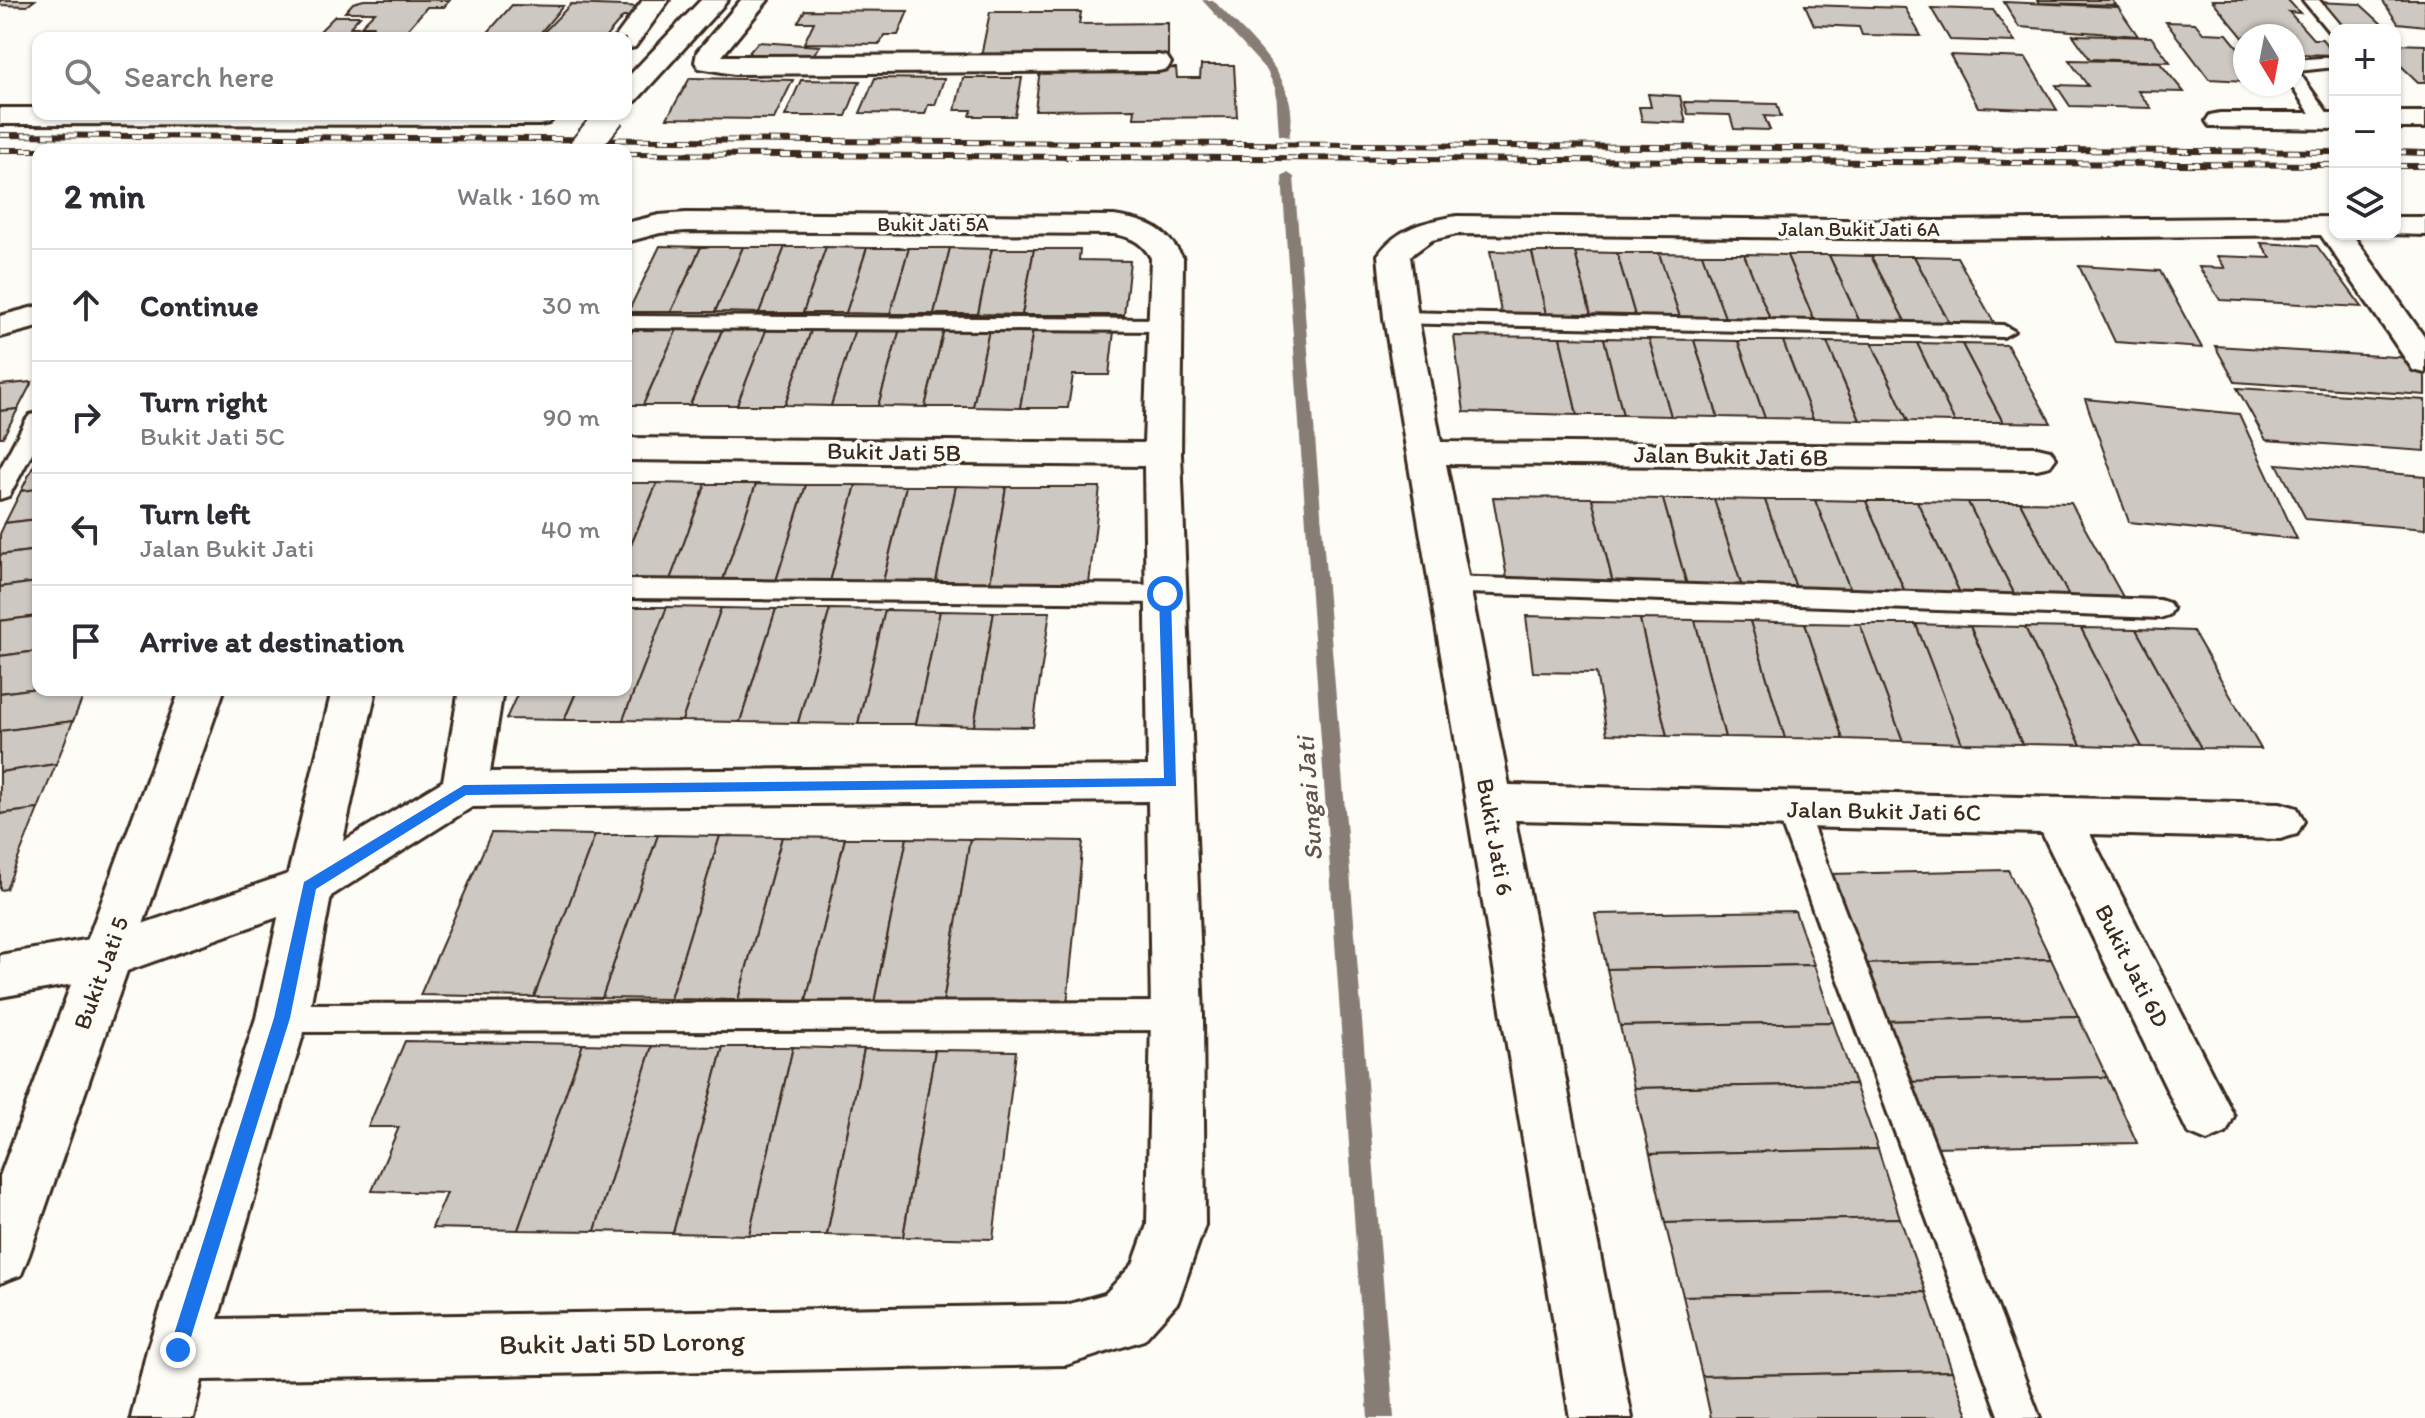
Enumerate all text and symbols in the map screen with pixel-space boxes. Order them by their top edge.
north arrow [2233,24,2305,96]
map controls [2329,24,2401,240]
button: + [2329,24,2401,96]
search box [32,32,632,120]
icon: search [60,54,104,98]
text: Search here [124,58,274,95]
button: − [2329,96,2401,168]
button: layers [2329,168,2401,240]
text: 2 min [64,176,145,217]
text: Walk · 160 m [457,180,600,212]
street label: Bukit Jati 5A [877,212,989,236]
street label: Jalan Bukit Jati 6A [1778,217,1940,241]
icon: ahead [64,283,108,327]
text: Continue [140,287,259,324]
text: 30 m [542,289,600,321]
text: Turn right [140,383,268,420]
icon: right [64,395,108,439]
text: 90 m [543,401,600,433]
text: Bukit Jati 5C [140,420,285,452]
street label: Bukit Jati 5B [827,436,961,467]
street label: Jalan Bukit Jati 6B [1634,439,1828,472]
text: Turn left [140,495,251,532]
icon: left [64,507,108,551]
text: 40 m [541,513,600,545]
text: Jalan Bukit Jati [140,532,314,564]
route start [1147,576,1183,612]
icon: arrive [64,619,108,663]
text: Arrive at destination [140,623,404,660]
water label: Sungai Jati [1289,734,1329,862]
street label: Bukit Jati 6 [1471,776,1520,898]
street label: Jalan Bukit Jati 6C [1787,794,1981,827]
street label: Bukit Jati 6D [2089,899,2176,1032]
street label: Bukit Jati 5 [67,912,134,1033]
street label: Bukit Jati 5D Lorong [499,1323,746,1361]
route end [160,1332,196,1368]

